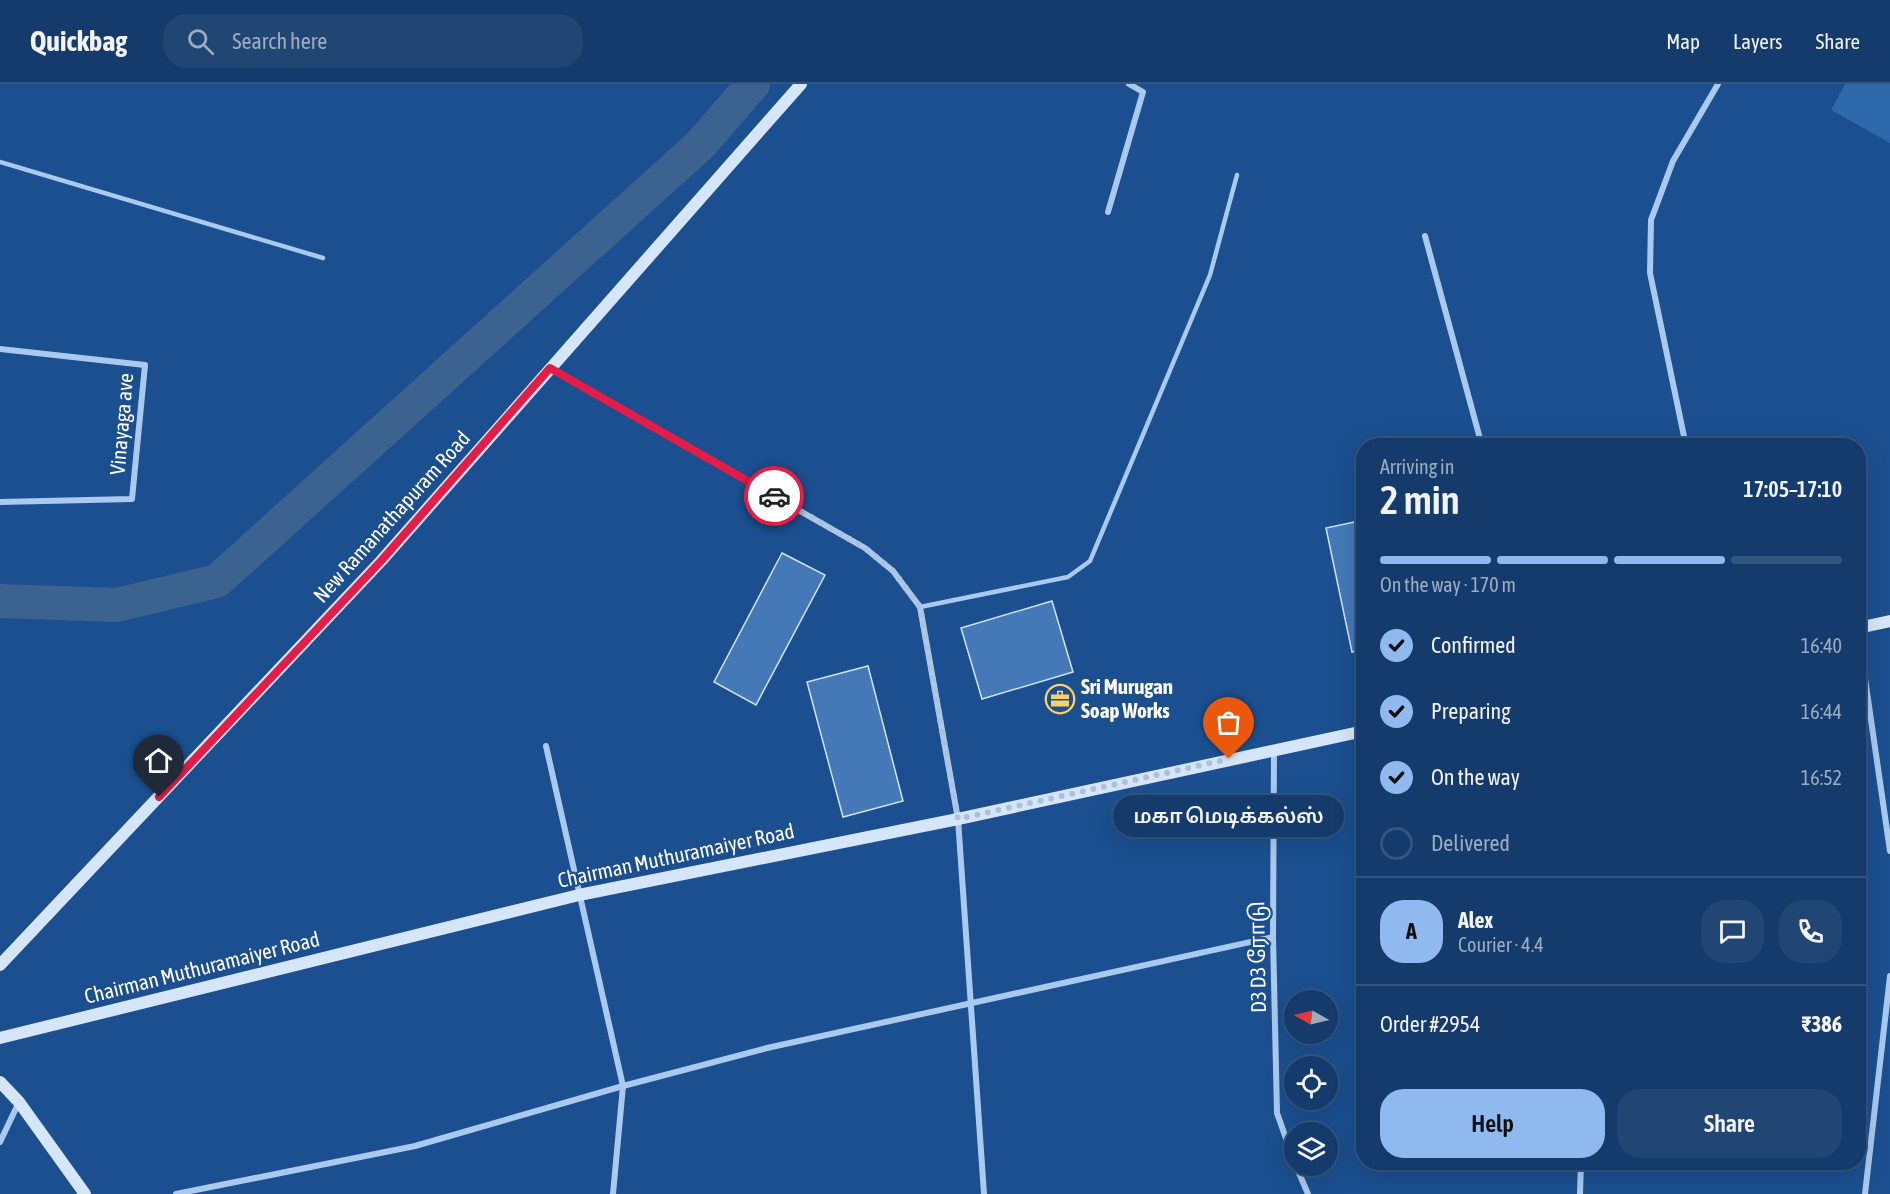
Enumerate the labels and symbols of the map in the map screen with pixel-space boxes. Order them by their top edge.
street label: Vinayaga ave [105,372,137,476]
street label: New Ramanathapuram Road [308,426,474,607]
courier [744,466,804,526]
place label: Sri Murugan Soap Works [1081,674,1173,722]
office icon: Sri Murugan Soap Works [1044,683,1076,715]
pin [1203,697,1254,759]
pin [133,735,184,797]
callout: மகா மெடிக்கல்ஸ் [1114,795,1344,837]
street label: Chairman Muthuramaiyer Road [555,818,796,892]
street label: D3 D3 ரோடு [1244,901,1272,1013]
street label: Chairman Muthuramaiyer Road [82,926,322,1008]
north arrow [1284,990,1338,1044]

